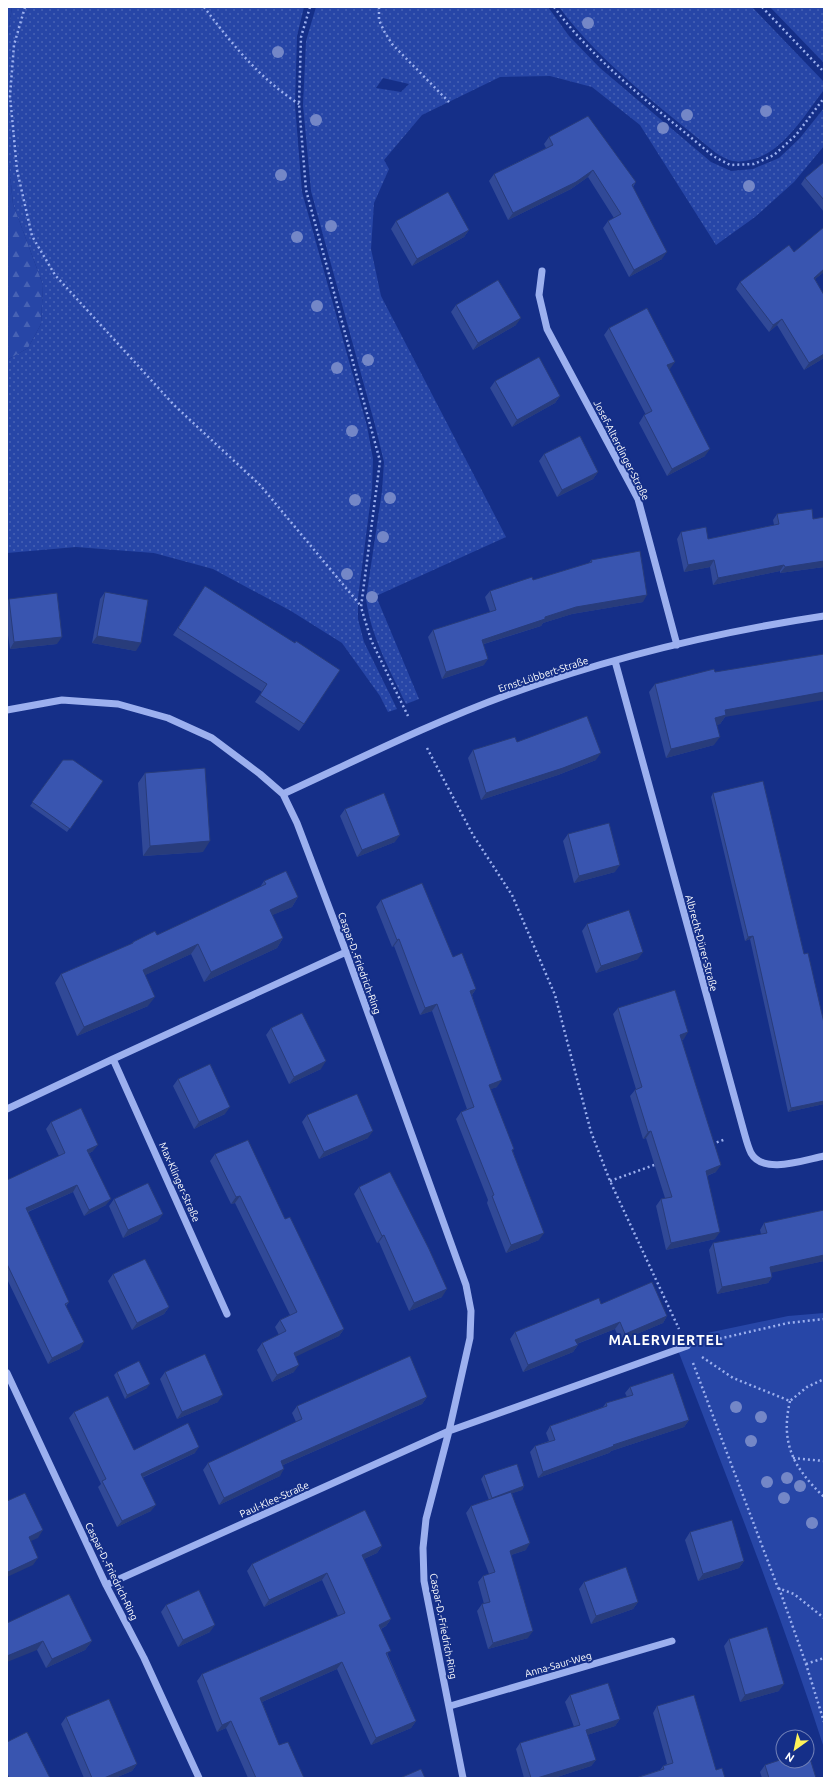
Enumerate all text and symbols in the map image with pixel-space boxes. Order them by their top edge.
street label: Josef-Alterdinger-Straße [591,398,652,502]
street label: Ernst-Lübbert-Straße [497,655,590,694]
street label: Albrecht-Dürer-Straße [683,894,720,993]
street label: Caspar-D.-Friedrich-Ring [336,911,383,1016]
street label: Max-Klinger-Straße [157,1141,202,1224]
district label: MALERVIERTEL [608,1332,724,1348]
street label: Paul-Klee-Straße [238,1479,310,1520]
street label: Caspar-D.-Friedrich-Ring [83,1520,140,1622]
street label: Caspar-D.-Friedrich-Ring [428,1572,459,1680]
street label: Anna-Saur-Weg [523,1650,593,1679]
north arrow [775,1729,815,1769]
text: N [783,1750,796,1765]

